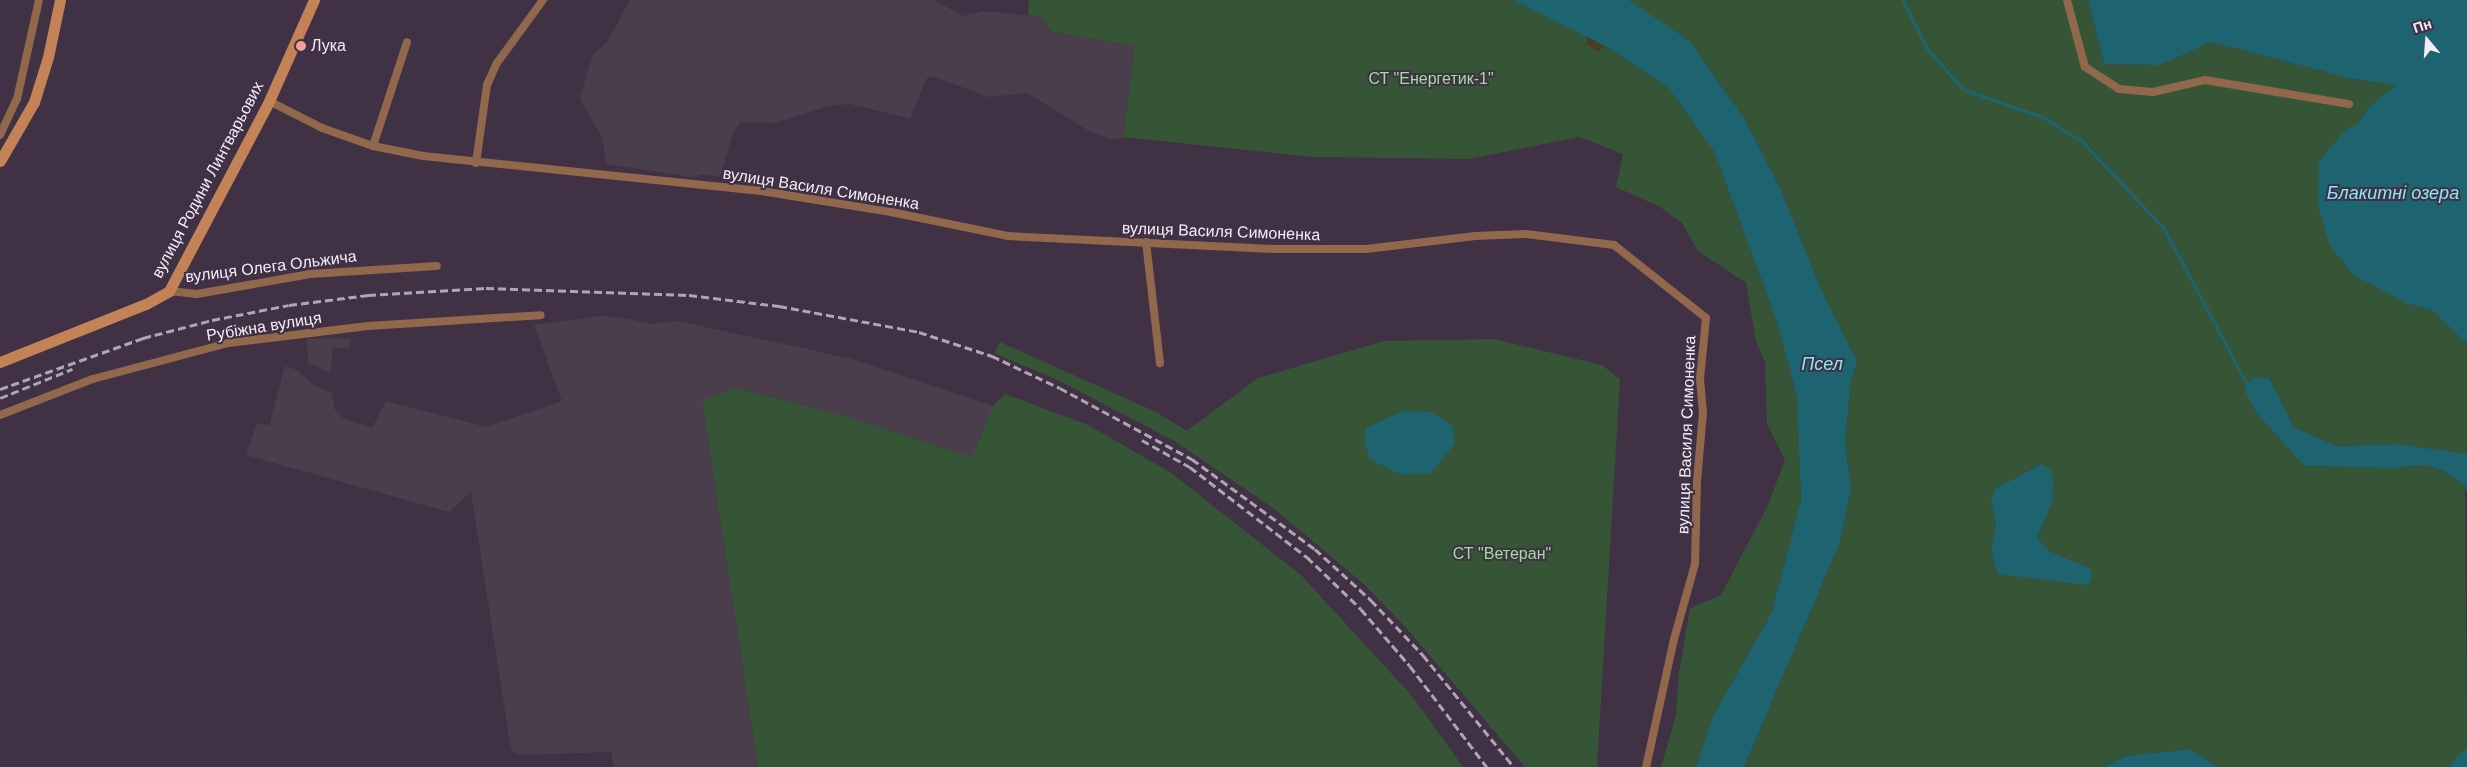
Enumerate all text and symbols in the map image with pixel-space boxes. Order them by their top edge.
north arrow [2402,15,2452,65]
text: Пн [2411,15,2434,36]
place label: Лука [311,36,346,56]
marker: Лука [295,40,307,52]
park label: СТ "Енергетик-1" [1368,69,1494,89]
street label: вулиця Родини Линтварьових [148,78,268,282]
street label: вулиця Василя Симоненка [721,164,921,214]
water label: Блакитні озера [2327,182,2459,204]
street label: вулиця Василя Симоненка [1121,219,1321,245]
street label: вулиця Олега Ольжича [184,247,358,287]
street label: Рубіжна вулиця [205,308,323,346]
street label: вулиця Василя Симоненка [1674,335,1700,535]
water label: Псел [1801,353,1843,375]
park label: СТ "Ветеран" [1453,544,1551,564]

